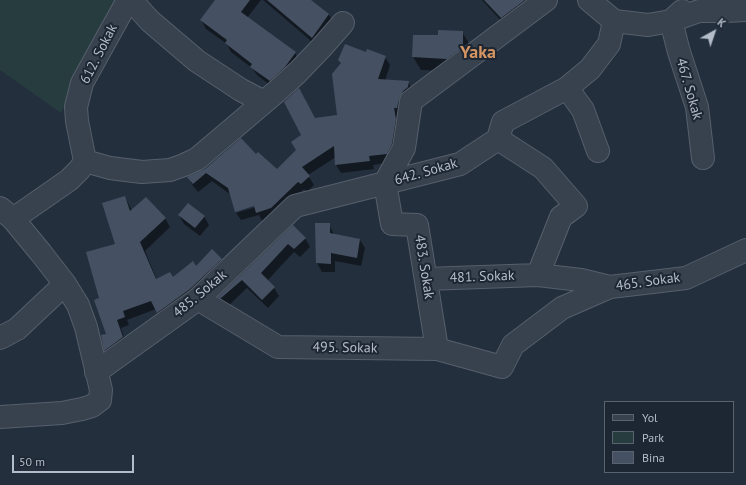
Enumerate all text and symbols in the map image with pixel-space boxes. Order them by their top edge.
north arrow [694,12,734,52]
text: K [715,15,729,30]
street label: 612. Sokak [77,21,121,87]
district label: Yaka [460,42,496,64]
street label: 467. Sokak [672,56,706,122]
street label: 642. Sokak [392,155,460,189]
street label: 483. Sokak [411,234,437,300]
street label: 485. Sokak [170,267,230,321]
street label: 481. Sokak [449,267,515,287]
street label: 465. Sokak [615,269,681,295]
street label: 495. Sokak [312,339,378,357]
legend [604,401,734,473]
text: Yol [642,410,658,425]
text: Park [642,430,664,445]
scale bar [14,447,136,473]
text: Bina [642,450,665,465]
text: 50 m [19,454,45,469]

